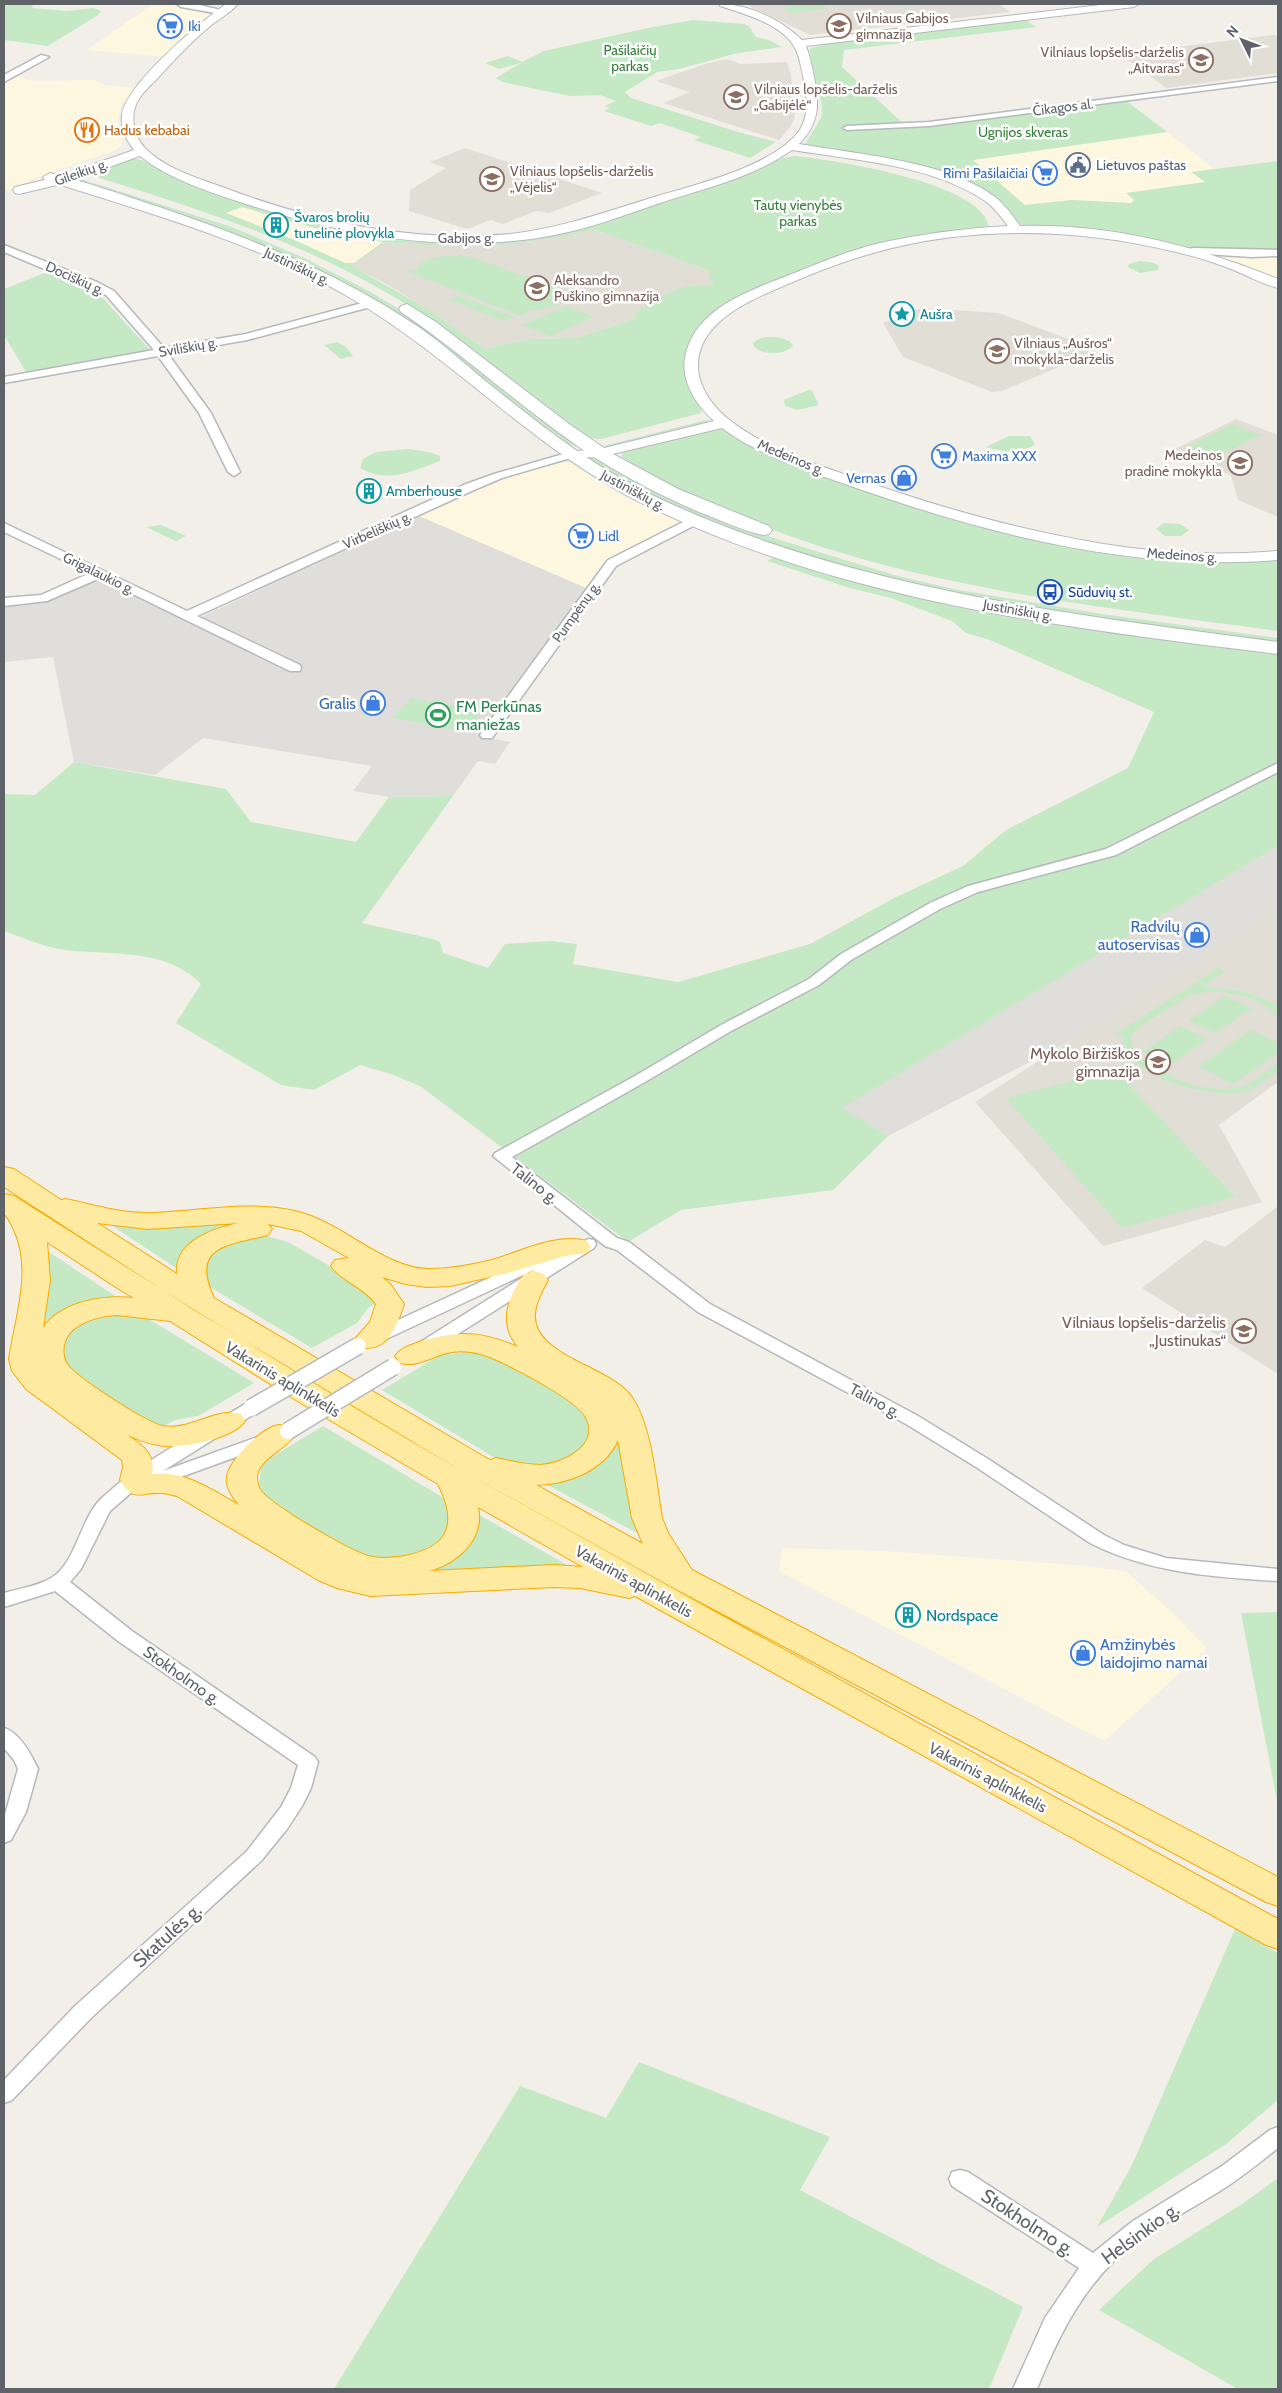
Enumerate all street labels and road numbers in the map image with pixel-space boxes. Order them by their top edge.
street label: Čikagos al. [1032,94,1094,120]
street label: Gileikių g. [52,154,110,190]
street label: Gabijos g. [438,229,494,247]
street label: Justiniškių g. [260,243,333,289]
street label: Dociškių g. [43,257,107,299]
street label: Sviliškių g. [157,333,219,361]
street label: Medeinos g. [755,435,827,479]
street label: Justiniškių g. [597,465,668,515]
street label: Virbeliškių g. [340,507,414,553]
street label: Medeinos g. [1146,544,1218,566]
street label: Grigalaukio g. [60,548,138,598]
street label: Pumpėnų g. [548,578,604,646]
street label: Justiniškių g. [981,595,1054,625]
street label: Talino g. [507,1159,562,1208]
street label: Vakarinis aplinkkelis [222,1337,344,1422]
street label: Talino g. [846,1379,904,1422]
street label: Vakarinis aplinkkelis [572,1541,696,1622]
street label: Stokholmo g. [140,1642,224,1709]
street label: Vakarinis aplinkkelis [925,1738,1050,1817]
street label: Skatulės g. [128,1899,206,1972]
street label: Stokholmo g. [977,2184,1078,2261]
street label: Helsinkio g. [1097,2197,1184,2269]

